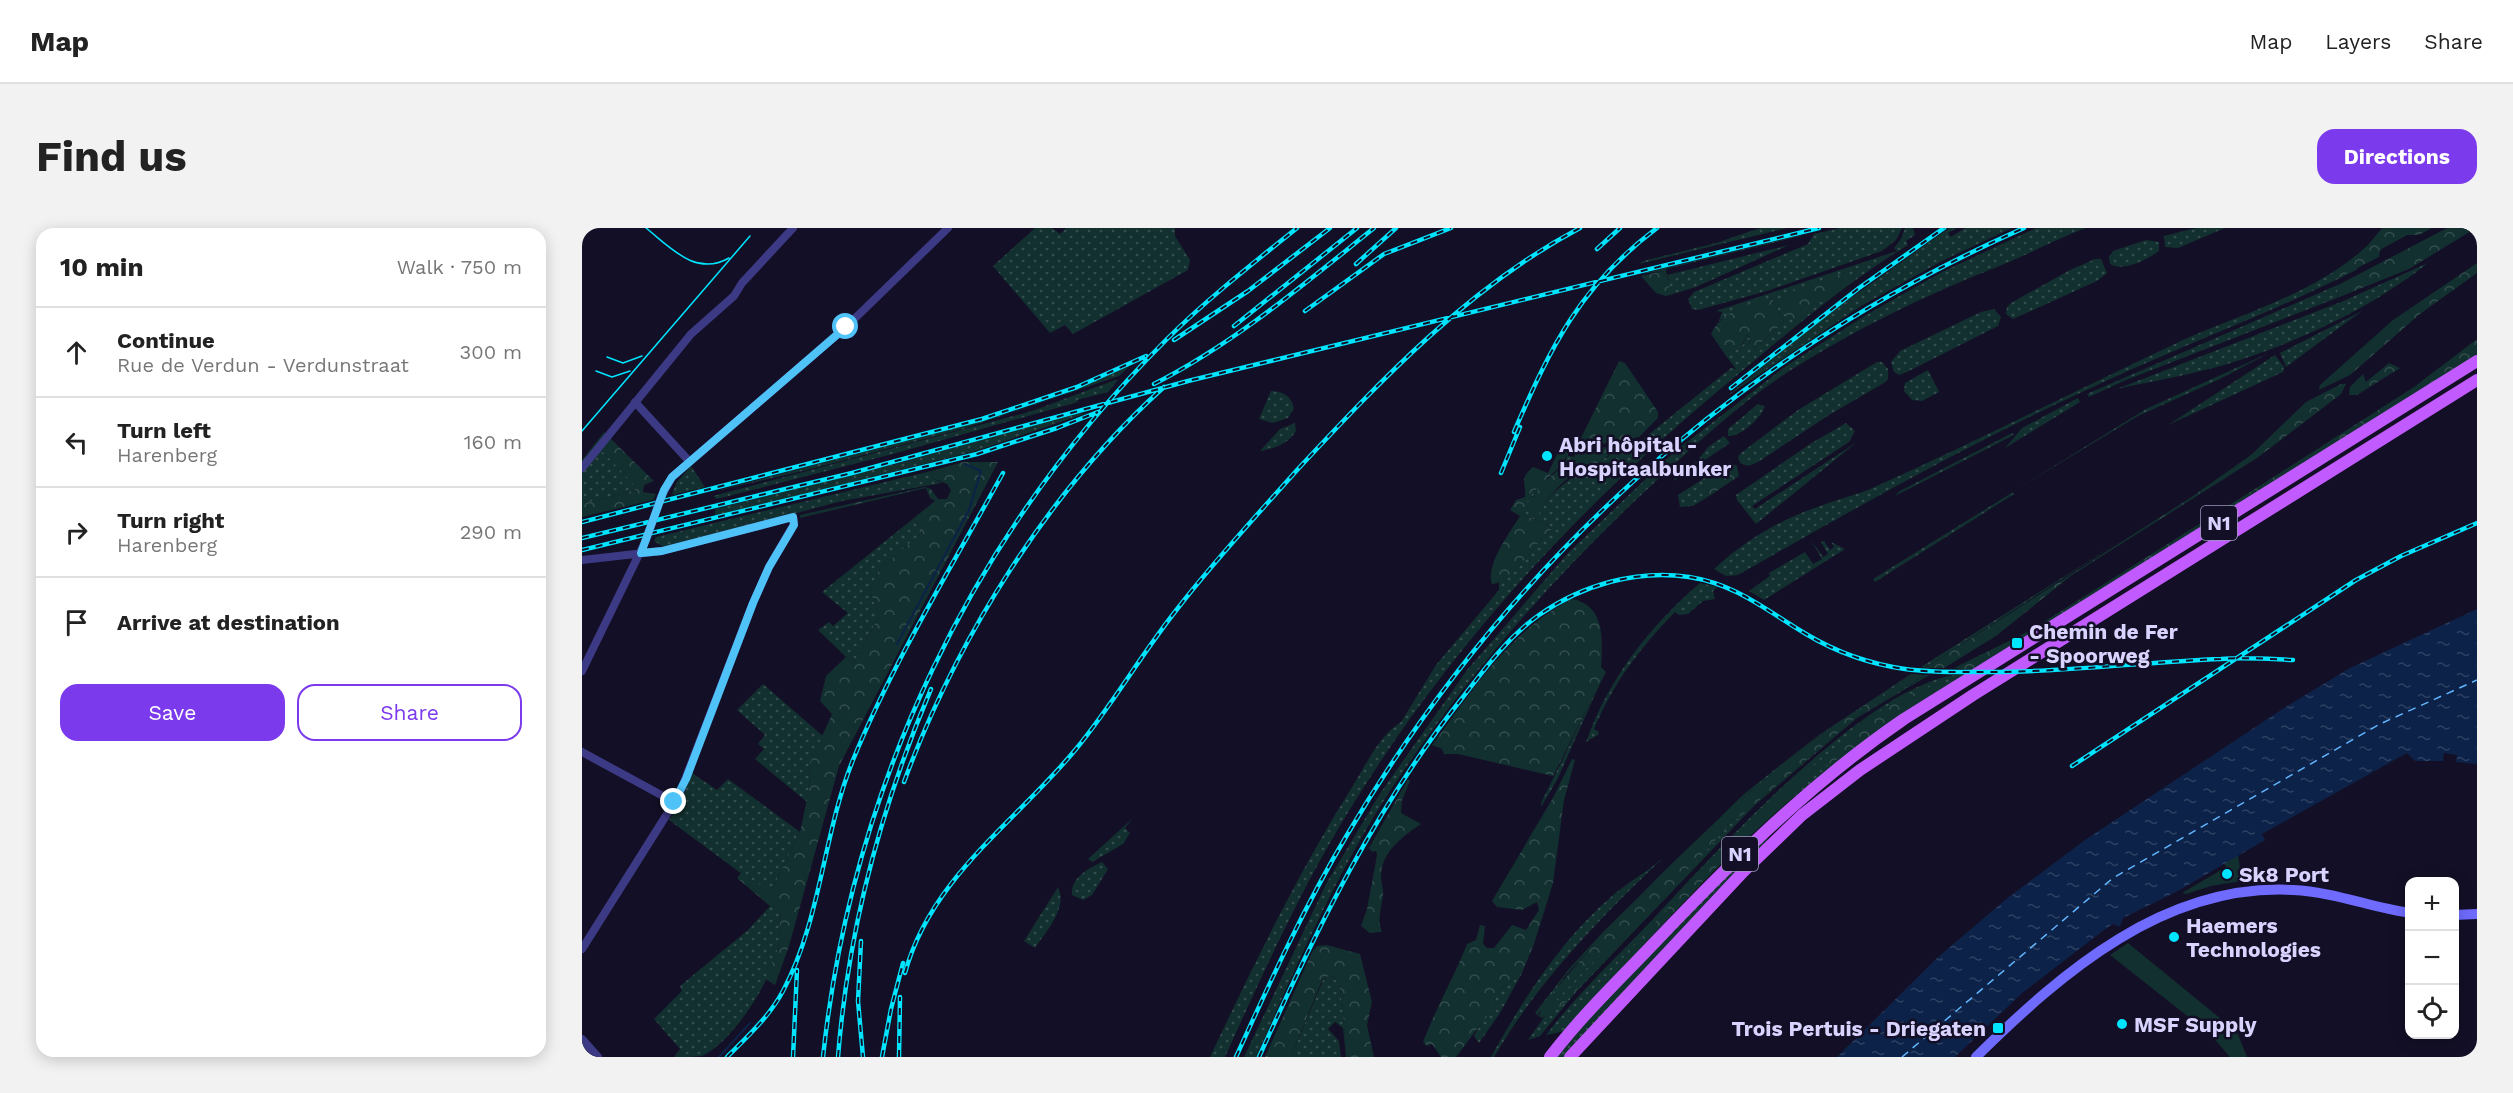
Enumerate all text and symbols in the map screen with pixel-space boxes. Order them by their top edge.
text: Map [30,25,89,58]
text: Map [2249,29,2292,54]
text: Layers [2325,29,2391,54]
text: Share [2424,29,2483,54]
button: Directions [2317,129,2477,184]
text: Find us [36,132,187,181]
text: 10 min [60,252,144,282]
text: Walk · 750 m [397,255,522,279]
route start [832,313,858,339]
text: Continue [117,328,215,353]
icon: ahead [60,336,93,369]
text: 300 m [460,340,522,364]
text: Rue de Verdun - Verdunstraat [117,353,409,377]
text: Turn left [117,418,211,443]
icon: left [60,426,93,459]
text: 160 m [464,430,522,454]
place label: Abri hôpital - Hospitaalbunker [1559,432,1731,481]
text: Harenberg [117,443,217,467]
marker: Abri hôpital - Hospitaalbunker [1540,449,1554,463]
road number: N1 [2201,506,2237,540]
text: Turn right [117,508,224,533]
icon: right [60,516,93,549]
text: 290 m [460,520,522,544]
text: Harenberg [117,533,217,557]
icon: arrive [60,606,93,639]
text: Arrive at destination [117,610,340,635]
place label: Chemin de Fer - Spoorweg [2029,619,2178,668]
marker: Chemin de Fer - Spoorweg [2010,636,2024,650]
button: Save [60,684,285,741]
button: Share [297,684,522,741]
route end [660,788,686,814]
road number: N1 [1722,837,1758,871]
place label: Sk8 Port [2239,862,2329,887]
marker: Sk8 Port [2220,867,2234,881]
map controls [2405,877,2459,1039]
button: + [2405,877,2459,931]
place label: Haemers Technologies [2186,913,2321,962]
marker: Haemers Technologies [2167,930,2181,944]
button: − [2405,931,2459,985]
button: locate [2405,985,2459,1039]
place label: MSF Supply [2134,1012,2257,1037]
place label: Trois Pertuis - Driegaten [1731,1016,1986,1041]
marker: MSF Supply [2115,1017,2129,1031]
marker: Trois Pertuis - Driegaten [1991,1021,2005,1035]

